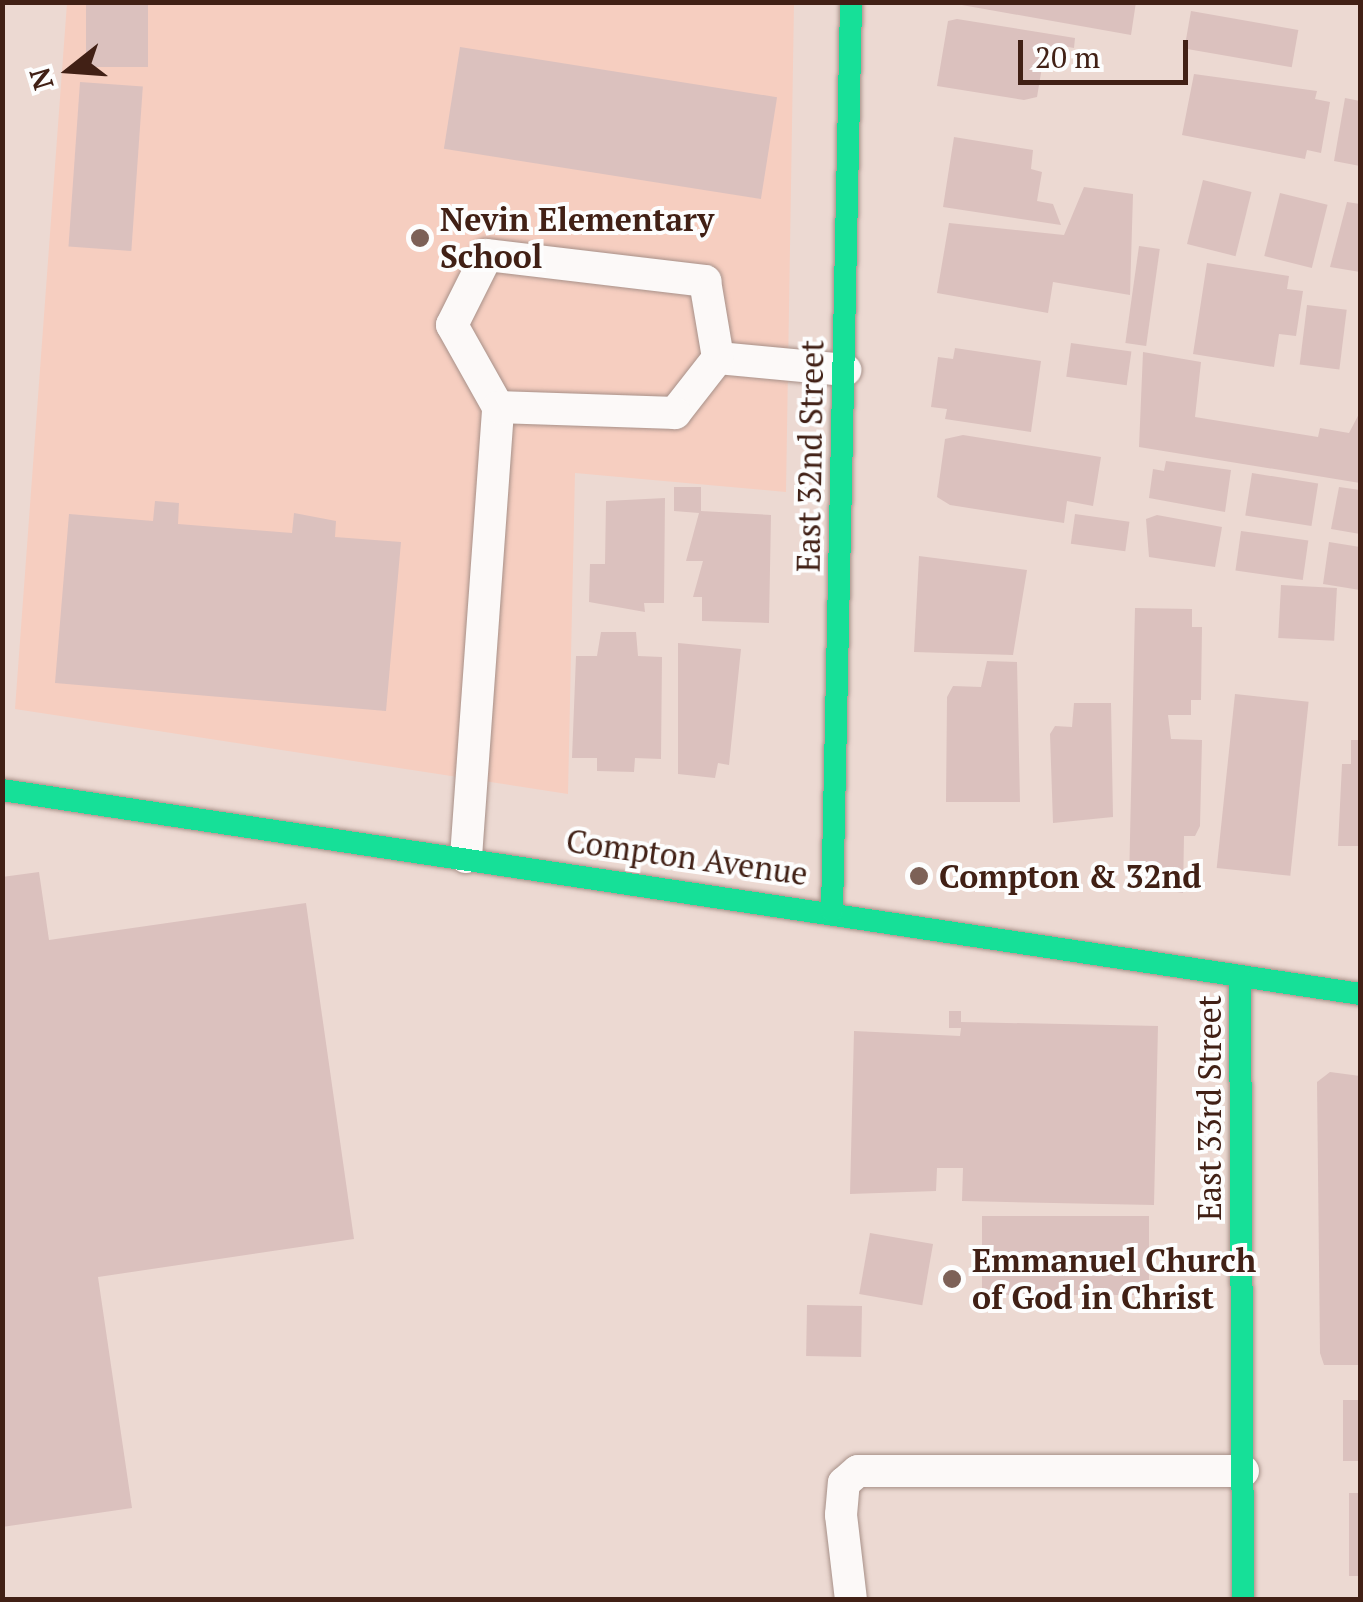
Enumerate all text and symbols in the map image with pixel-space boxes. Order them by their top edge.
north arrow [20,20,120,120]
scale bar [1023,20,1193,82]
text: 20 m [1035,37,1100,77]
text: N [20,63,62,94]
place label: Nevin Elementary School [440,201,714,276]
marker: Nevin Elementary School [409,227,431,249]
street label: East 32nd Street [789,340,831,572]
street label: Compton Avenue [563,821,811,893]
place label: Compton & 32nd [939,857,1201,895]
marker: Compton & 32nd [908,865,930,887]
street label: East 33rd Street [1190,995,1228,1221]
place label: Emmanuel Church of God in Christ [972,1242,1256,1317]
marker: Emmanuel Church of God in Christ [941,1268,963,1290]

